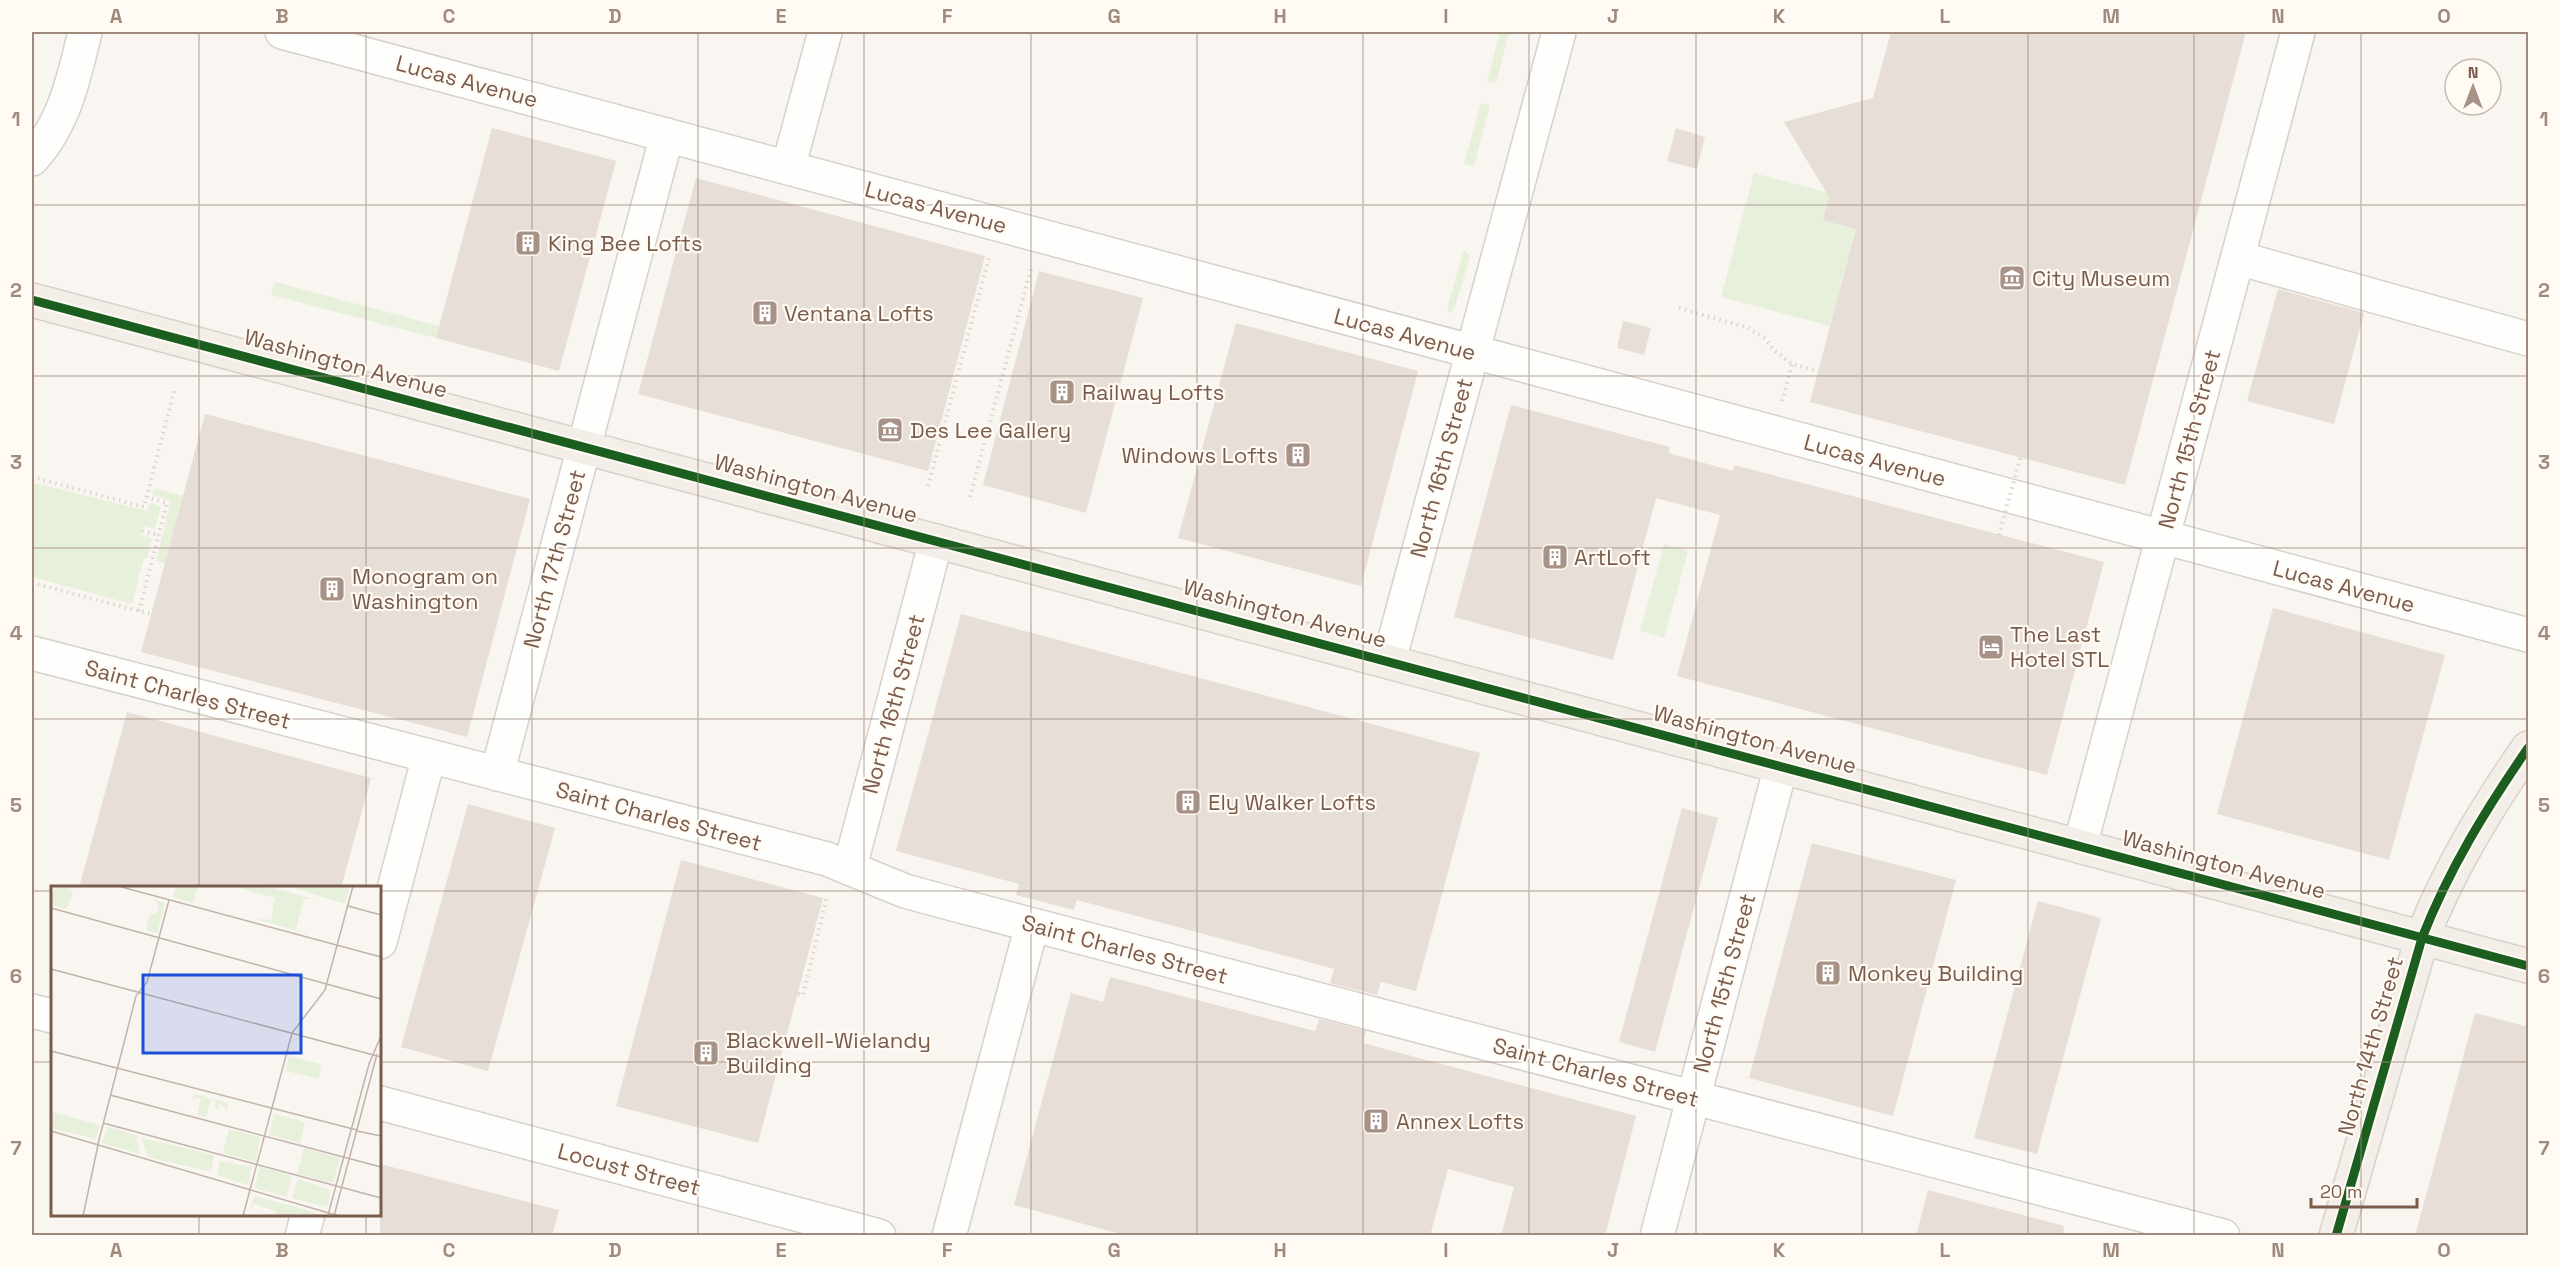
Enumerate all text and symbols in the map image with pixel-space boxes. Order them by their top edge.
text: A [110,3,123,29]
text: B [275,3,289,29]
text: C [443,3,456,29]
text: D [608,3,622,29]
text: E [775,3,787,29]
text: F [942,3,953,29]
text: G [1107,3,1121,29]
text: H [1273,3,1287,29]
text: I [1443,3,1449,29]
text: J [1607,3,1619,29]
text: K [1773,3,1786,29]
text: L [1940,3,1951,29]
text: M [2102,3,2120,29]
text: N [2271,3,2285,29]
text: O [2437,3,2451,29]
street label: Lucas Avenue [393,49,541,113]
north arrow [2443,57,2503,117]
text: N [2468,62,2478,83]
text: 1 [11,106,21,132]
text: 1 [2539,106,2549,132]
street label: Lucas Avenue [862,175,1010,239]
building icon: King Bee Lofts [513,228,543,258]
place label: King Bee Lofts [548,229,702,257]
museum icon: City Museum [1997,263,2027,293]
place label: City Museum [2032,264,2170,292]
text: 2 [10,277,22,303]
text: 2 [2538,277,2550,303]
building icon: Ventana Lofts [750,298,780,328]
place label: Ventana Lofts [784,299,934,327]
street label: Lucas Avenue [1331,302,1479,366]
street label: Washington Avenue [241,322,451,404]
street label: North 15th Street [2152,346,2226,532]
street label: North 16th Street [1404,375,1478,561]
building icon: Railway Lofts [1047,377,1077,407]
place label: Railway Lofts [1082,378,1224,406]
museum icon: Des Lee Gallery [875,415,905,445]
place label: Des Lee Gallery [910,416,1071,444]
street label: Lucas Avenue [1801,428,1949,492]
building icon: Windows Lofts [1283,440,1313,470]
place label: Windows Lofts [1121,441,1278,469]
street label: Washington Avenue [711,447,921,529]
text: 3 [10,449,22,475]
text: 3 [2538,449,2550,475]
street label: North 17th Street [517,467,591,651]
building icon: ArtLoft [1540,542,1570,572]
place label: ArtLoft [1574,543,1651,571]
street label: Lucas Avenue [2270,554,2418,618]
place label: Monogram on Washington [352,562,498,615]
street label: Washington Avenue [1180,572,1390,654]
building icon: Monogram on Washington [317,574,347,604]
street label: North 16th Street [856,611,930,797]
text: 4 [10,620,23,646]
place label: The Last Hotel STL [2010,620,2109,673]
text: 4 [2538,620,2551,646]
hotel icon: The Last Hotel STL [1976,632,2006,662]
street label: Saint Charles Street [82,653,294,735]
street label: Washington Avenue [1650,698,1860,780]
street label: Saint Charles Street [553,775,765,857]
building icon: Ely Walker Lofts [1173,787,1203,817]
place label: Ely Walker Lofts [1208,788,1376,816]
text: 5 [10,792,22,818]
text: 5 [2538,792,2550,818]
street label: Washington Avenue [2119,823,2329,905]
inset map [51,886,381,1216]
street label: North 15th Street [1687,890,1761,1076]
street label: Saint Charles Street [1019,908,1231,990]
street label: North 14th Street [2331,953,2409,1139]
building icon: Monkey Building [1813,958,1843,988]
place label: Monkey Building [1848,959,2023,987]
text: 6 [10,963,22,989]
text: 6 [2538,963,2550,989]
place label: Blackwell-Wielandy Building [726,1026,931,1079]
street label: Saint Charles Street [1490,1031,1702,1113]
building icon: Blackwell-Wielandy Building [691,1038,721,1068]
building icon: Annex Lofts [1361,1106,1391,1136]
place label: Annex Lofts [1396,1107,1524,1135]
text: 7 [10,1135,22,1161]
text: 7 [2538,1135,2550,1161]
street label: Locust Street [555,1137,703,1201]
scale bar [2311,1171,2418,1209]
text: 20 m [2320,1180,2363,1203]
text: A [110,1237,123,1263]
text: B [275,1237,289,1263]
text: C [443,1237,456,1263]
text: D [608,1237,622,1263]
text: E [775,1237,787,1263]
text: F [942,1237,953,1263]
text: G [1107,1237,1121,1263]
text: H [1273,1237,1287,1263]
text: I [1443,1237,1449,1263]
text: J [1607,1237,1619,1263]
text: K [1773,1237,1786,1263]
text: L [1940,1237,1951,1263]
text: M [2102,1237,2120,1263]
text: N [2271,1237,2285,1263]
text: O [2437,1237,2451,1263]

